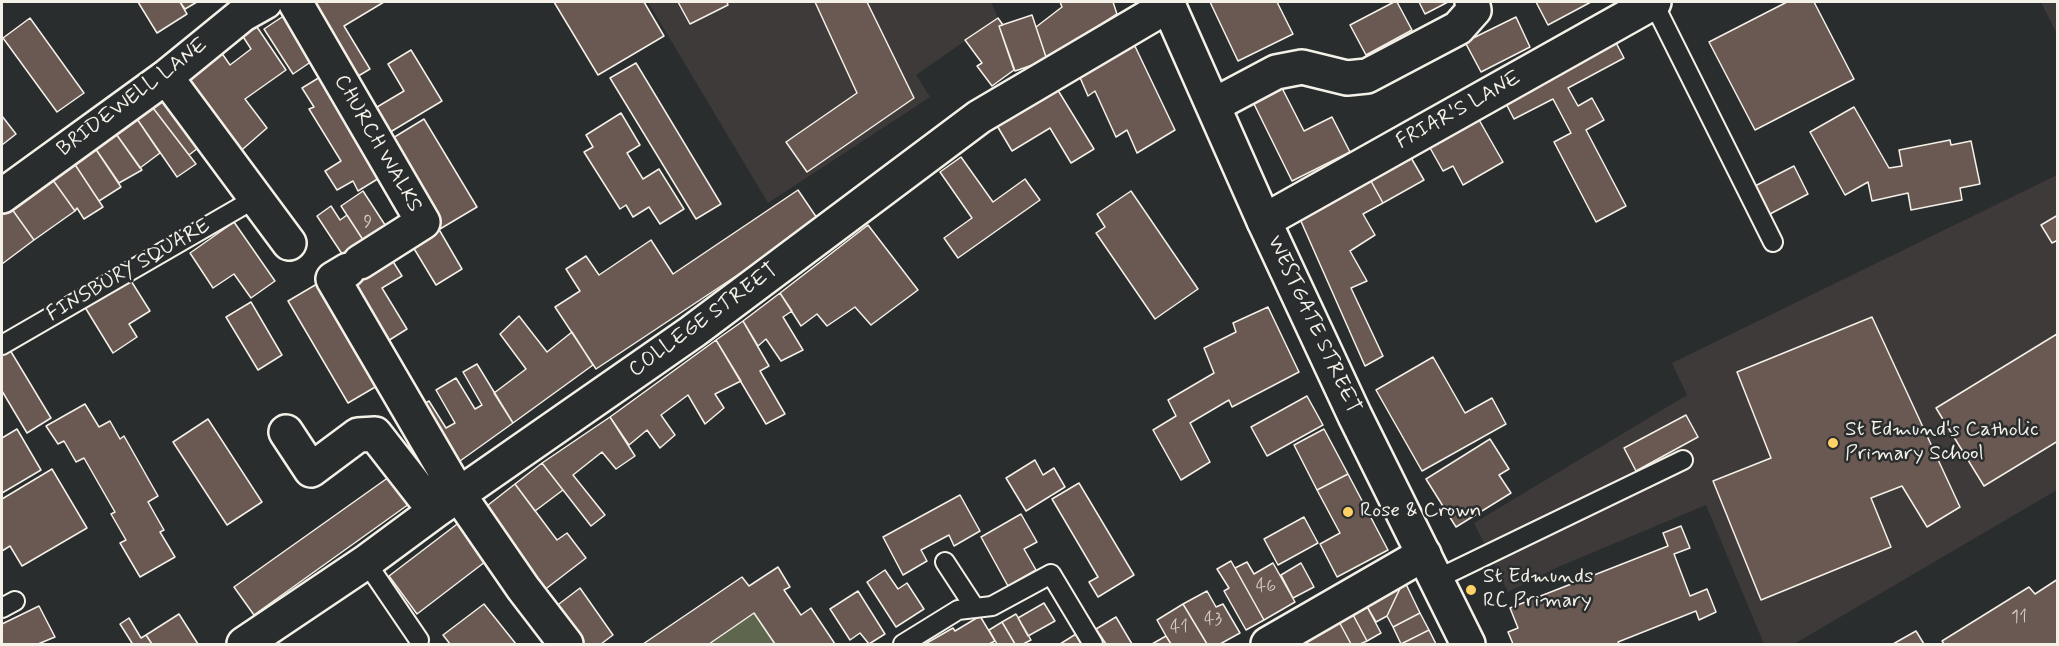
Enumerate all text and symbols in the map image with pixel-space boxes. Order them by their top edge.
street label: BRIDEWELL LANE [53,33,213,163]
street label: FRIAR'S LANE [1392,66,1526,156]
street label: CHURCH WALKS [327,71,427,217]
house number: 9 [364,212,372,234]
street label: FINSBURY SQUARE [43,214,215,328]
street label: WESTGATE STREET [1261,232,1365,418]
street label: COLLEGE STREET [624,258,784,384]
place label: St Edmund's Catholic Primary School [1845,418,2039,468]
marker: St Edmund's Catholic Primary School [1826,436,1840,450]
place label: Rose & Crown [1360,499,1481,525]
marker: Rose & Crown [1341,505,1355,519]
place label: St Edmunds RC Primary [1483,565,1593,615]
house number: 46 [1256,576,1276,598]
marker: St Edmunds RC Primary [1464,583,1478,597]
house number: 11 [2011,607,2027,629]
house number: 43 [1204,609,1222,631]
house number: 41 [1170,617,1188,639]

